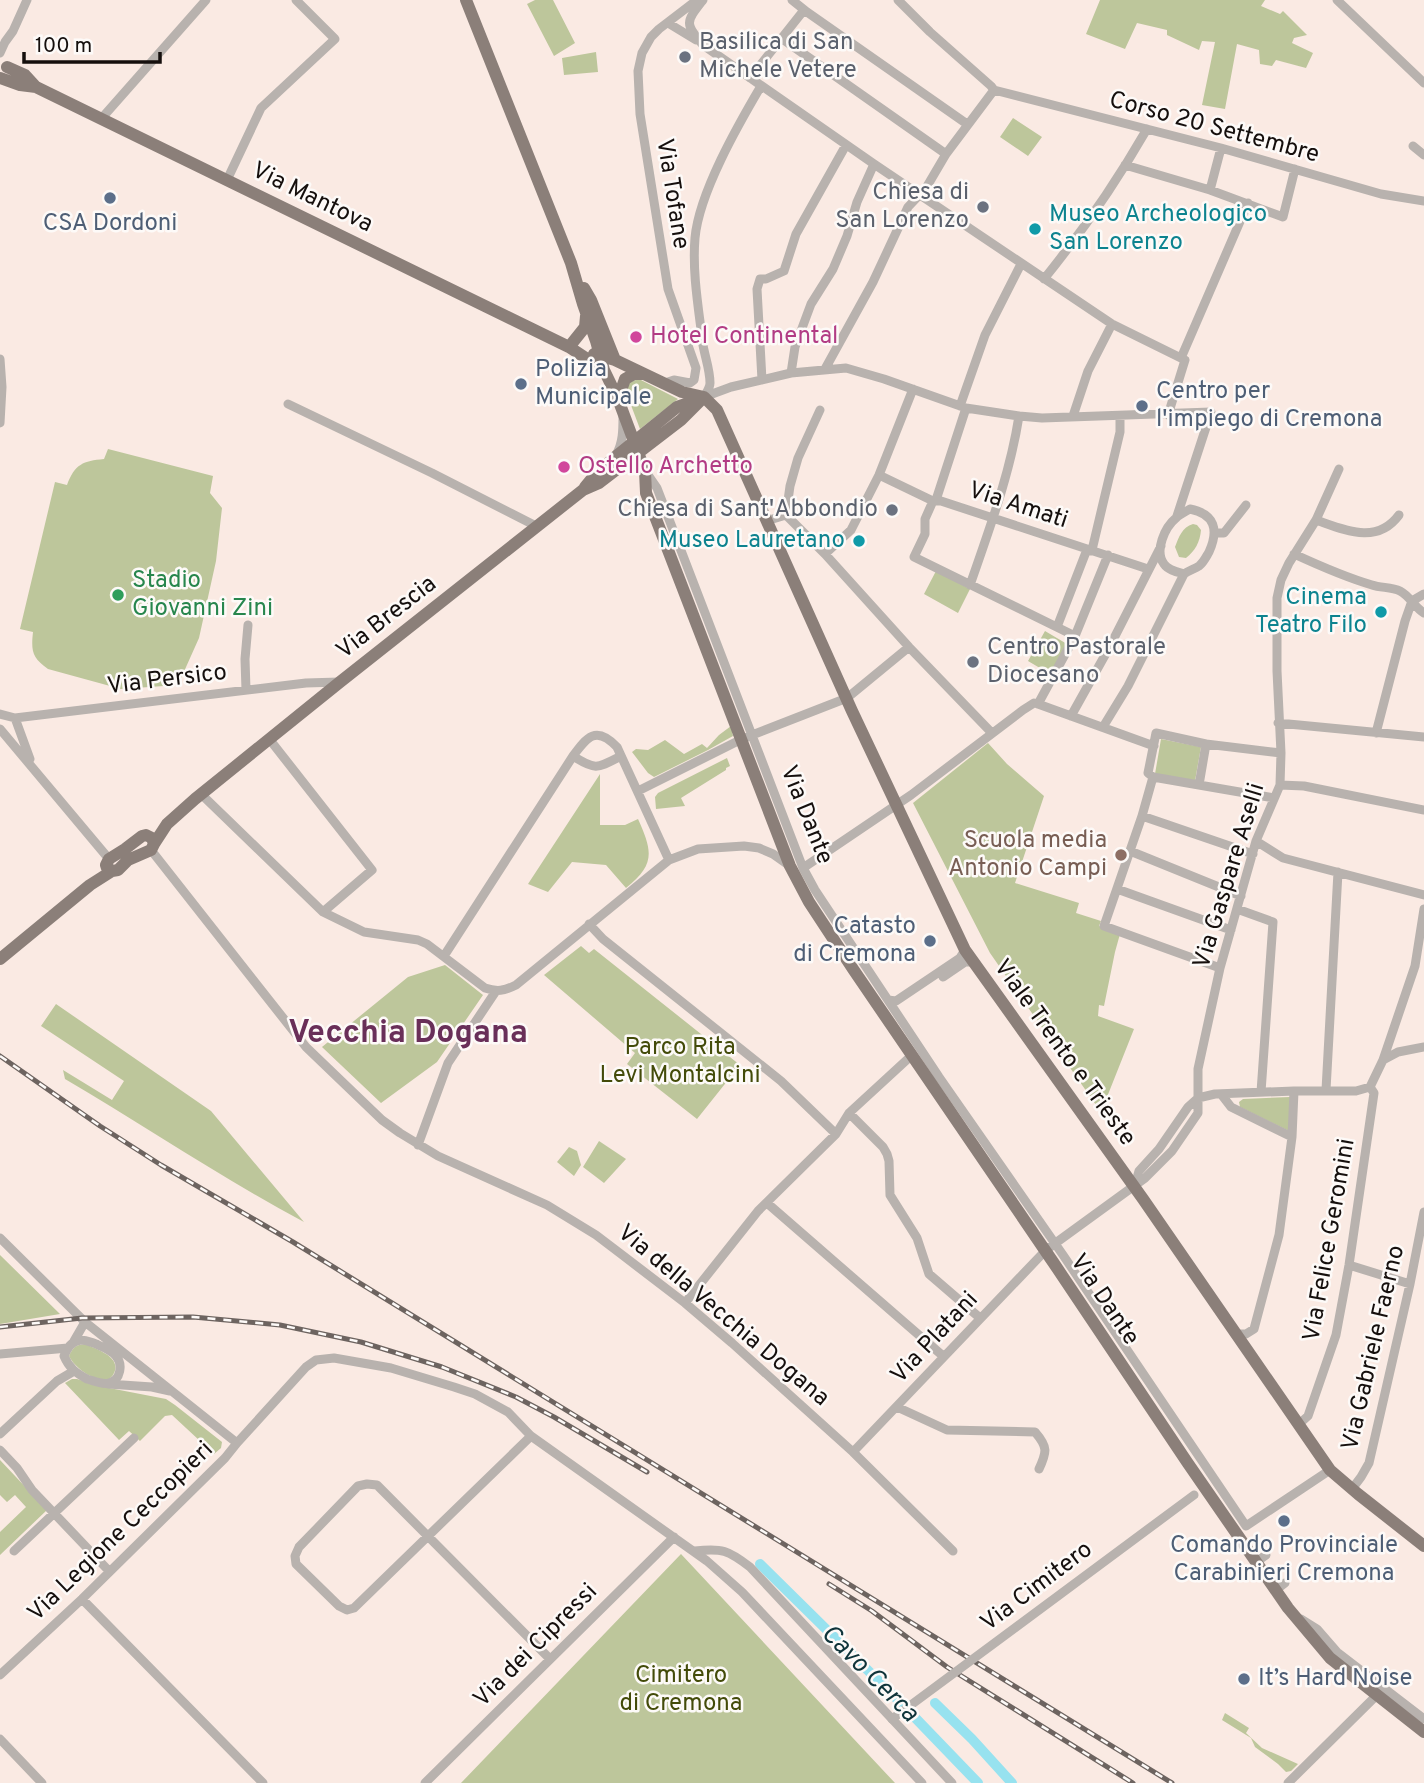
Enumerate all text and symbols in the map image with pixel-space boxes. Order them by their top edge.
scale bar [24,21,161,65]
place label: Basilica di San Michele Vetere [699,28,857,86]
text: 100 m [35,33,92,60]
marker: Basilica di San Michele Vetere [677,49,693,65]
street label: Corso 20 Settembre [1106,85,1322,171]
street label: Via Tofane [648,136,696,252]
street label: Via Mantova [246,156,378,240]
place label: Chiesa di San Lorenzo [835,178,969,236]
marker: CSA Dordoni [102,190,118,206]
marker: Chiesa di San Lorenzo [975,199,991,215]
place label: Museo Archeologico San Lorenzo [1049,200,1267,258]
place label: CSA Dordoni [43,209,177,239]
marker: Museo Archeologico San Lorenzo [1027,221,1043,237]
place label: Hotel Continental [650,322,838,352]
marker: Hotel Continental [628,329,644,345]
place label: Polizia Municipale [535,355,651,413]
marker: Polizia Municipale [513,376,529,392]
place label: Centro per l'impiego di Cremona [1156,377,1382,435]
marker: Centro per l'impiego di Cremona [1134,398,1150,414]
place label: Ostello Archetto [578,452,753,482]
marker: Ostello Archetto [556,459,572,475]
street label: Via Amati [965,476,1071,536]
place label: Chiesa di Sant'Abbondio [617,495,878,525]
marker: Chiesa di Sant'Abbondio [884,502,900,518]
place label: Museo Lauretano [659,526,845,556]
marker: Museo Lauretano [851,533,867,549]
place label: Stadio Giovanni Zini [132,566,273,624]
street label: Via Brescia [331,570,443,666]
place label: Cinema Teatro Filo [1255,583,1367,641]
marker: Stadio Giovanni Zini [110,587,126,603]
marker: Cinema Teatro Filo [1373,604,1389,620]
place label: Centro Pastorale Diocesano [987,633,1166,691]
marker: Centro Pastorale Diocesano [965,654,981,670]
street label: Via Persico [105,658,229,702]
street label: Via Dante [773,761,839,869]
street label: Via Gaspare Aselli [1188,780,1272,972]
place label: Scuola media Antonio Campi [948,826,1107,884]
marker: Scuola media Antonio Campi [1113,847,1129,863]
place label: Catasto di Cremona [793,912,916,970]
marker: Catasto di Cremona [922,933,938,949]
street label: Viale Trento e Trieste [986,954,1142,1152]
district label: Vecchia Dogana [288,1014,528,1054]
park label: Parco Rita Levi Montalcini [599,1033,761,1091]
street label: Via Felice Geromini [1297,1136,1363,1344]
street label: Via della Vecchia Dogana [611,1218,835,1414]
street label: Via Gabriele Faerno [1336,1242,1412,1454]
street label: Via Dante [1063,1249,1145,1351]
street label: Via Platani [885,1286,985,1390]
street label: Via Legione Ceccopieri [22,1435,220,1629]
marker: Comando Provinciale Carabinieri Cremona [1276,1513,1292,1529]
place label: Comando Provinciale Carabinieri Cremona [1170,1531,1398,1589]
street label: Via Cimitero [975,1535,1099,1639]
street label: Via dei Cipressi [468,1578,604,1714]
water label: Cavo Cerca [813,1618,925,1730]
park label: Cimitero di Cremona [620,1661,742,1719]
place label: It’s Hard Noise [1258,1664,1412,1694]
marker: It’s Hard Noise [1236,1671,1252,1687]

